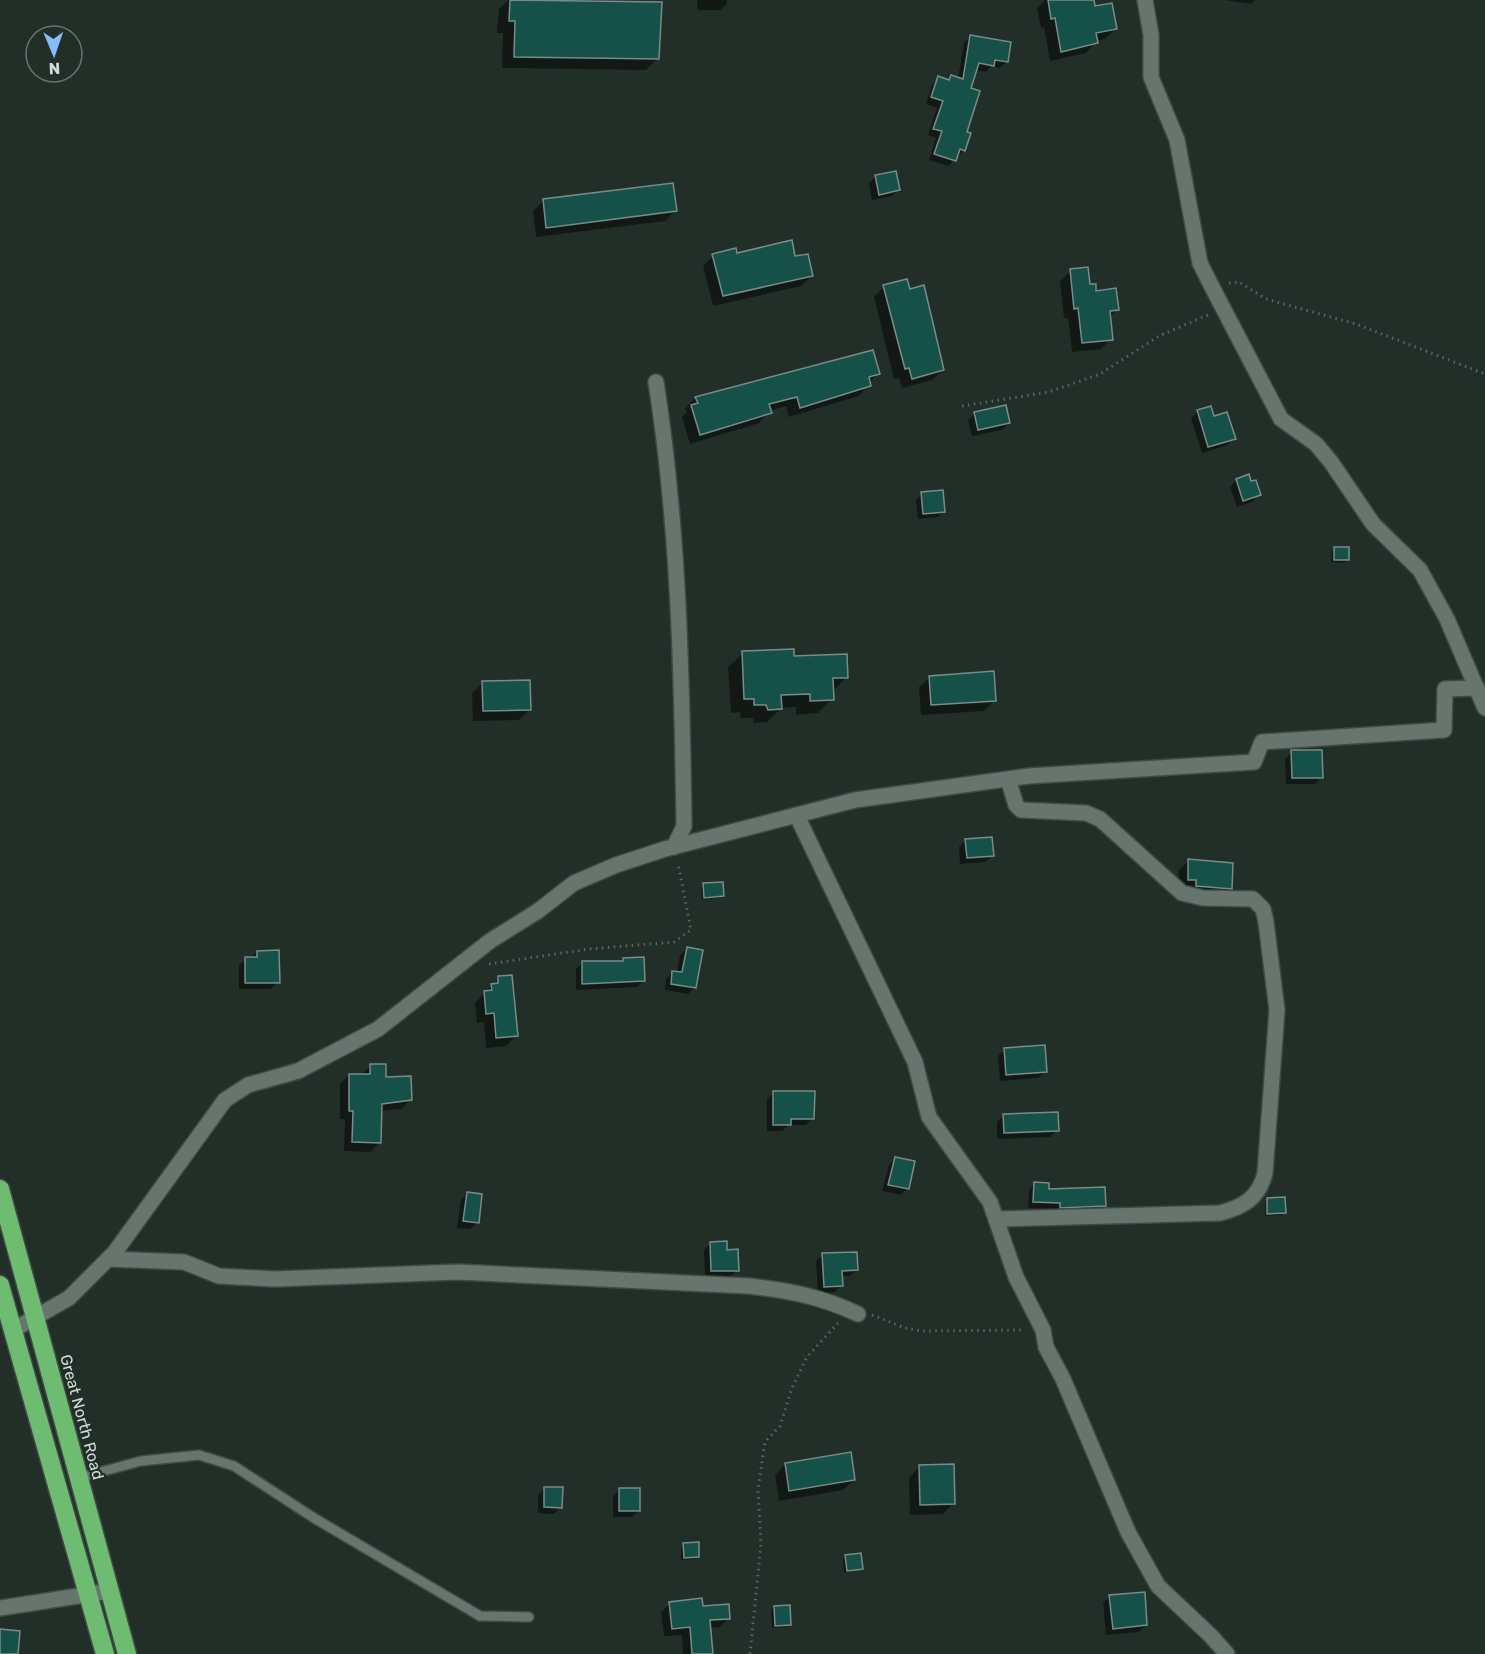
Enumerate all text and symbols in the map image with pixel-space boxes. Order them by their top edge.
north arrow [24,24,84,84]
text: N [48,59,61,78]
street label: Great North Road [56,1352,108,1482]

